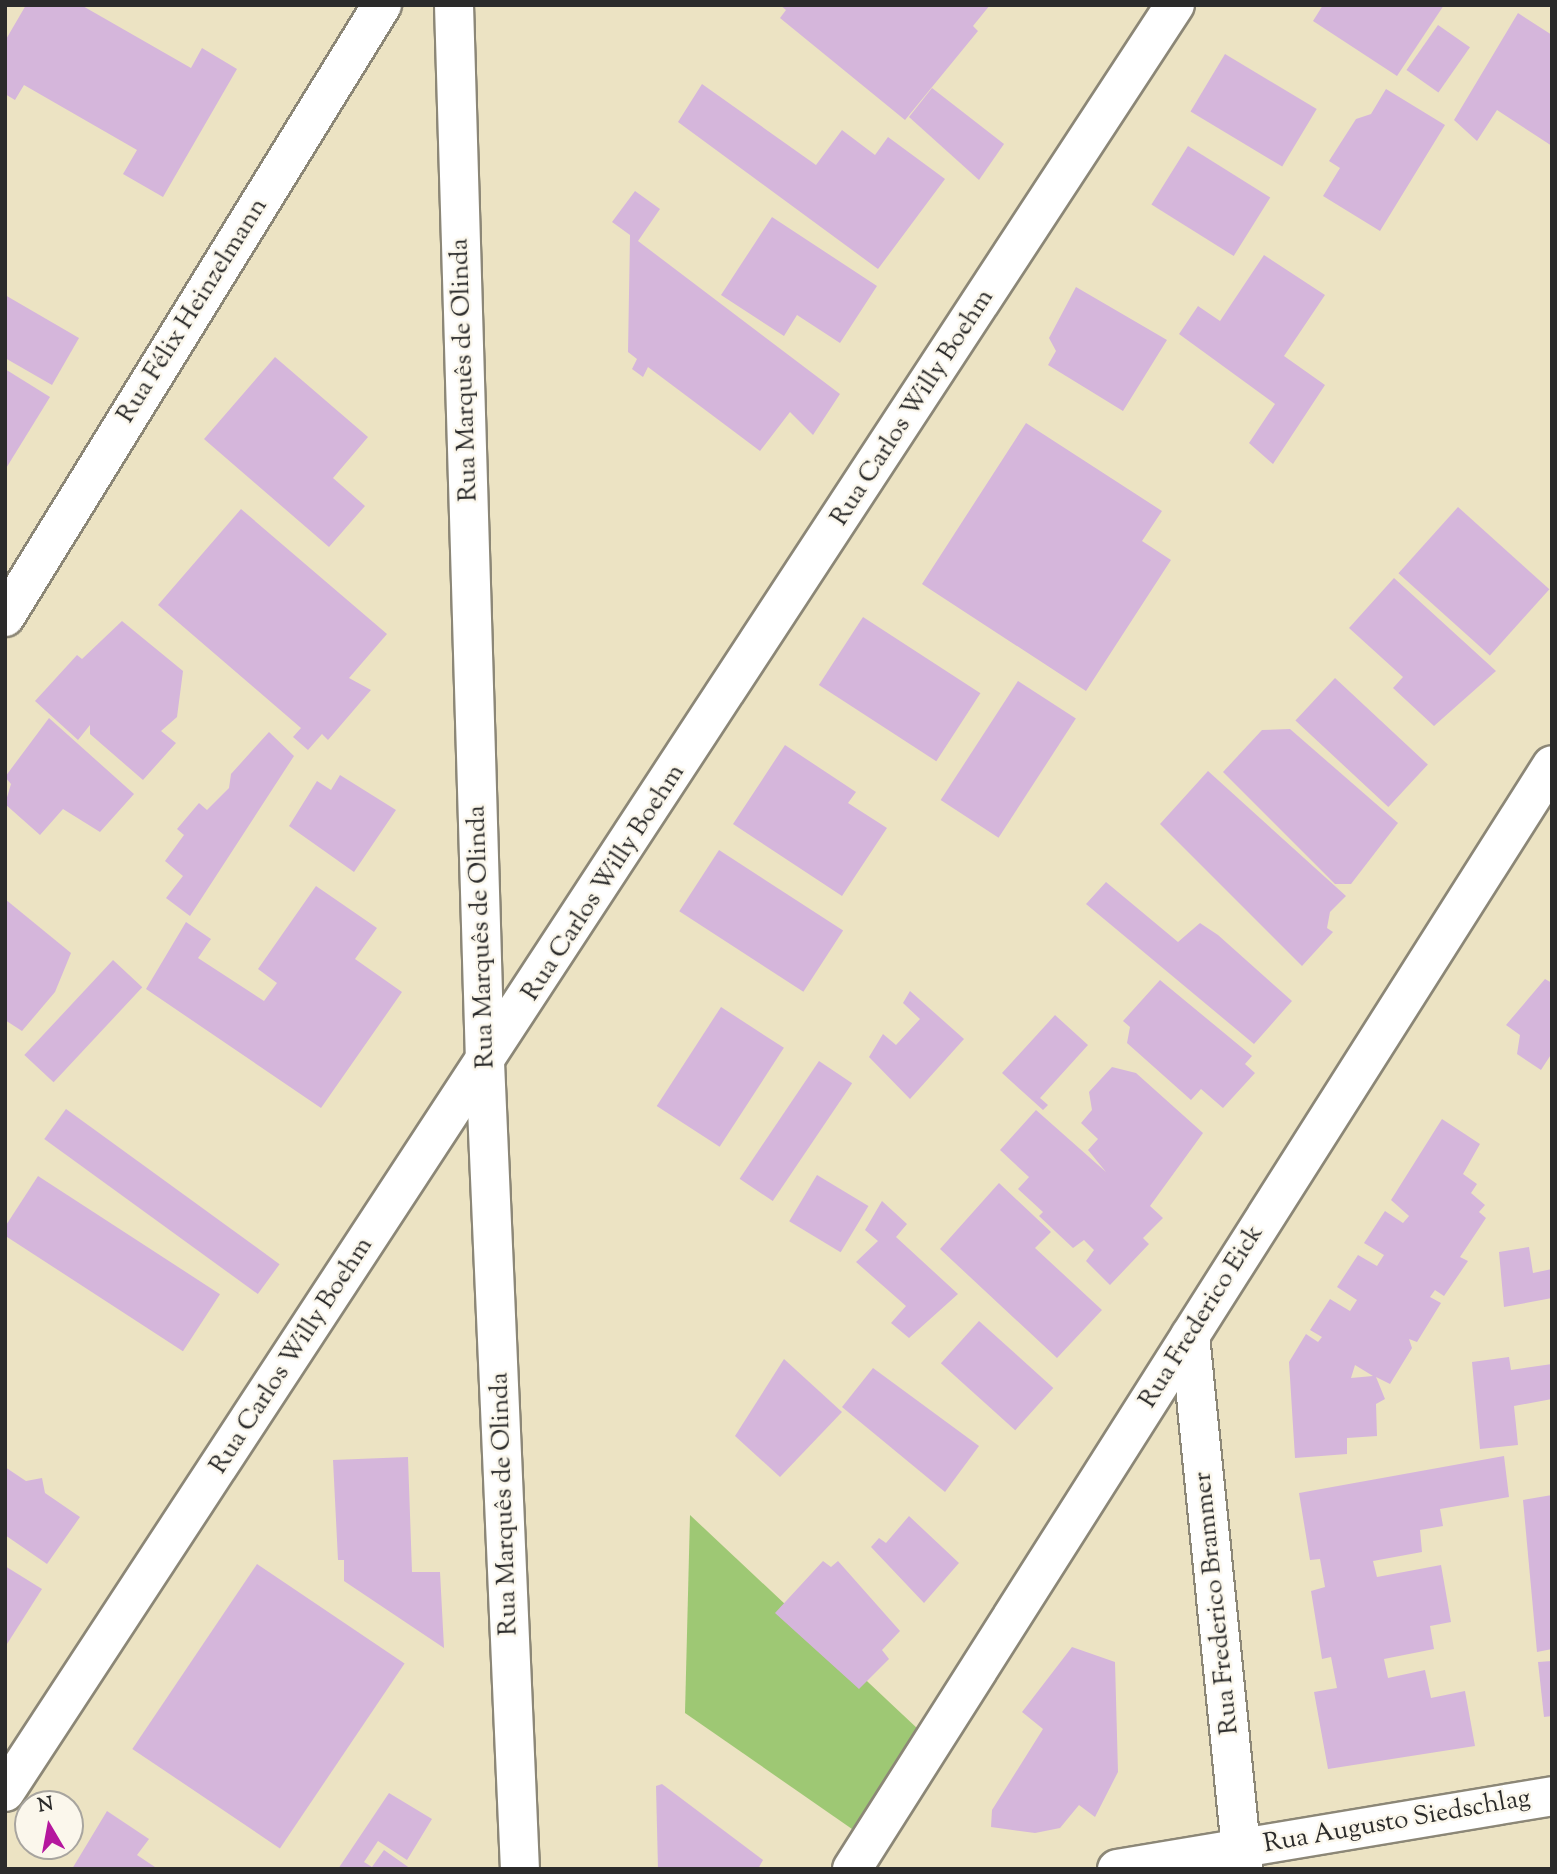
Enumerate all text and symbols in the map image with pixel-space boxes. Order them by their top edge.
street label: Rua Félix Heinzelmann [111,193,275,429]
street label: Rua Marquês de Olinda [445,238,485,502]
street label: Rua Carlos Willy Boehm [825,284,1001,532]
street label: Rua Carlos Willy Boehm [516,759,692,1007]
street label: Rua Marquês de Olinda [462,805,502,1069]
street label: Rua Frederico Eick [1133,1220,1271,1414]
street label: Rua Carlos Willy Boehm [204,1232,380,1480]
street label: Rua Marquês de Olinda [485,1372,525,1636]
street label: Rua Frederico Brammer [1188,1470,1246,1736]
street label: Rua Augusto Siedschlag [1261,1783,1533,1861]
north arrow [14,1790,84,1860]
text: N [36,1791,55,1820]

